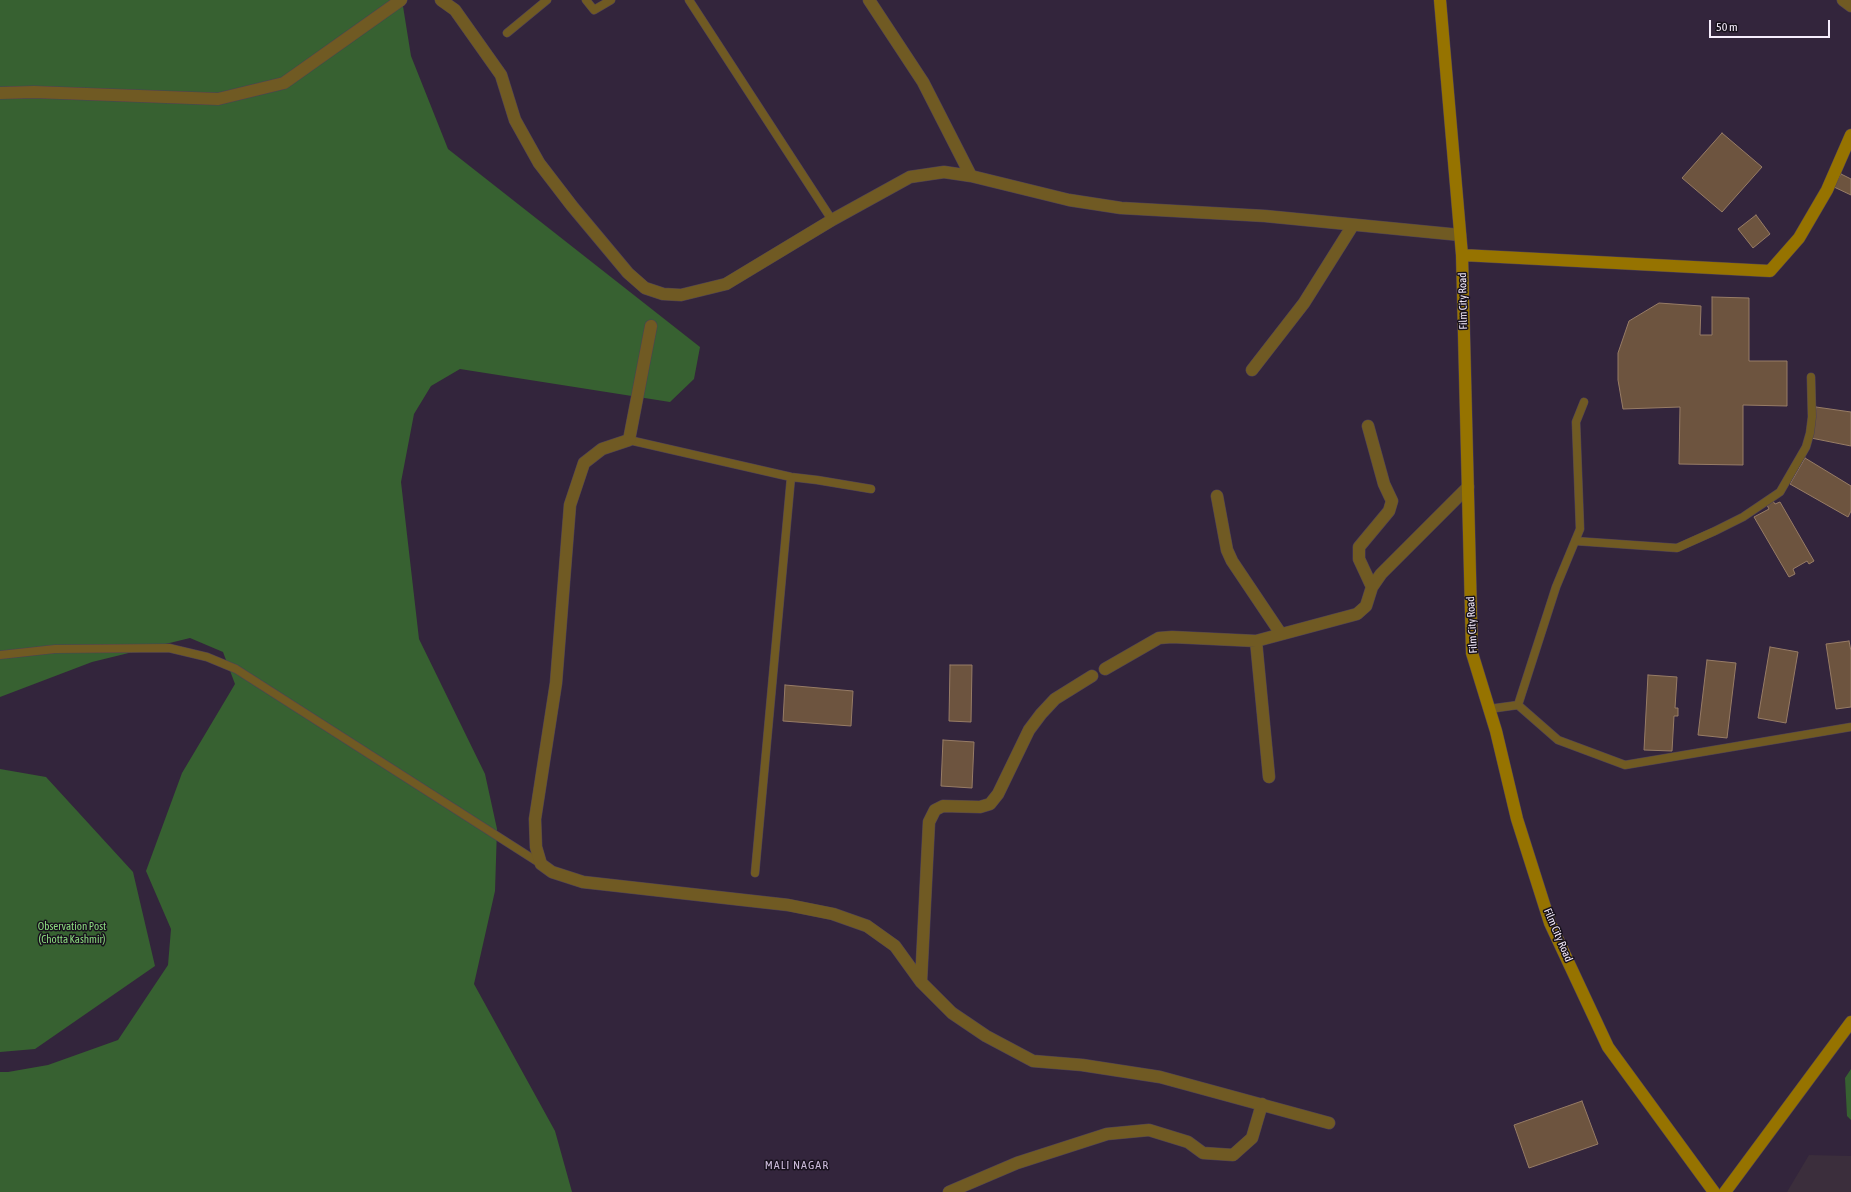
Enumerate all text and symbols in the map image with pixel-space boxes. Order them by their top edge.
scale bar [1711,12,1832,38]
text: 50 m [1716,20,1738,34]
street label: Film City Road [1456,272,1470,330]
street label: Film City Road [1464,596,1480,654]
street label: Film City Road [1541,906,1575,964]
park label: Observation Post (Chotta Kashmir) [38,920,106,946]
district label: MALI NAGAR [765,1158,829,1172]

